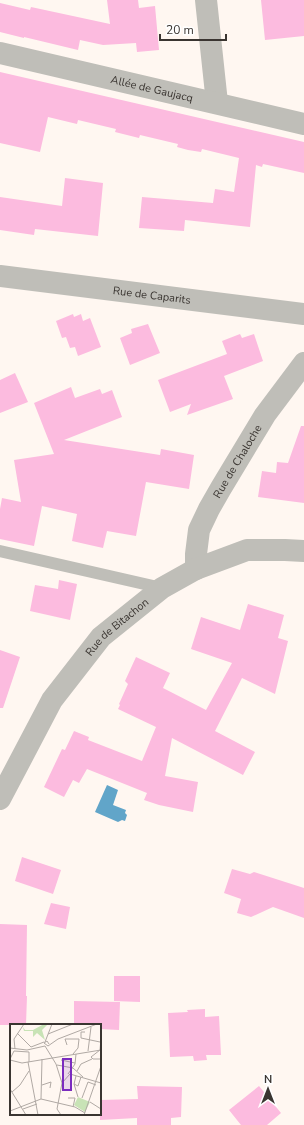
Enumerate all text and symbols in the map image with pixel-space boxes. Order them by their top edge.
scale bar [160,16,226,42]
text: 20 m [166,22,194,38]
street label: Allée de Gaujacq [109,72,195,105]
street label: Rue de Caparits [112,283,192,307]
street label: Rue de Chaloche [209,421,265,501]
street label: Rue de Bitachon [82,594,151,659]
inset map [10,1024,101,1115]
north arrow [248,1069,288,1109]
text: N [264,1072,272,1087]

